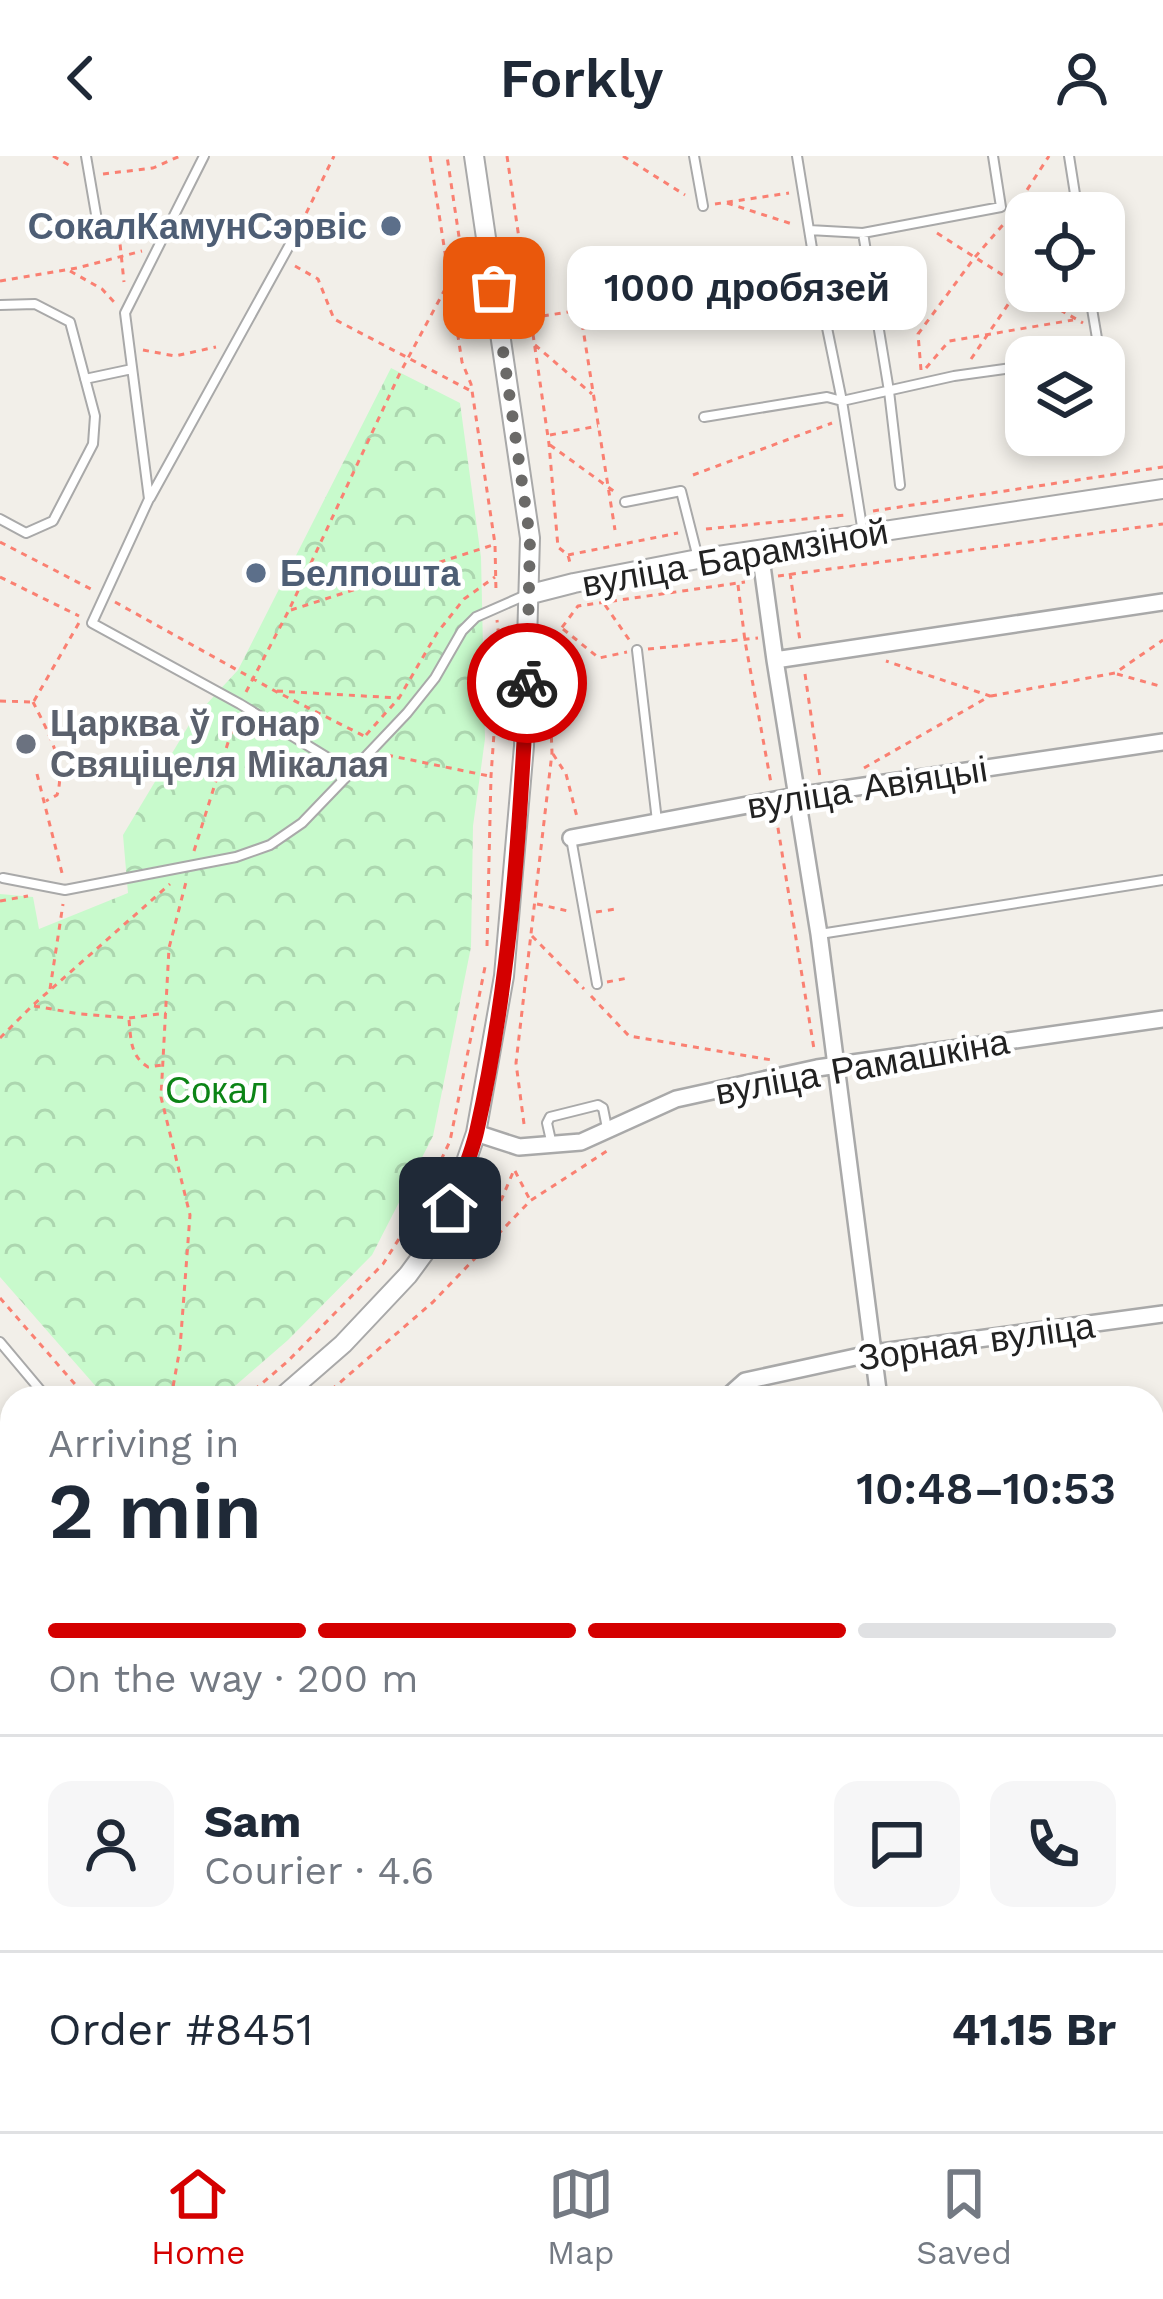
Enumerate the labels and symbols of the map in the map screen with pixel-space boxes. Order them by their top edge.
place label: СокалКамунСэрвіс [28,206,367,248]
marker: СокалКамунСэрвіс [378,213,404,239]
pin [443,237,545,339]
callout: 1000 дробязей [566,246,926,330]
street label: вуліца Барамзіной [579,510,891,606]
place label: Белпошта [280,553,461,595]
marker: Белпошта [243,560,269,586]
courier [467,623,587,743]
place label: Царква ў гонар Свяціцеля Мікалая [50,703,389,786]
marker: Царква ў гонар Свяціцеля Мікалая [13,731,39,757]
street label: вуліца Авіяцыі [744,748,990,828]
street label: вуліца Рамашкіна [712,1020,1013,1114]
park label: Сокал [165,1070,269,1112]
pin [399,1157,501,1259]
street label: Зорная вуліца [855,1304,1098,1379]

